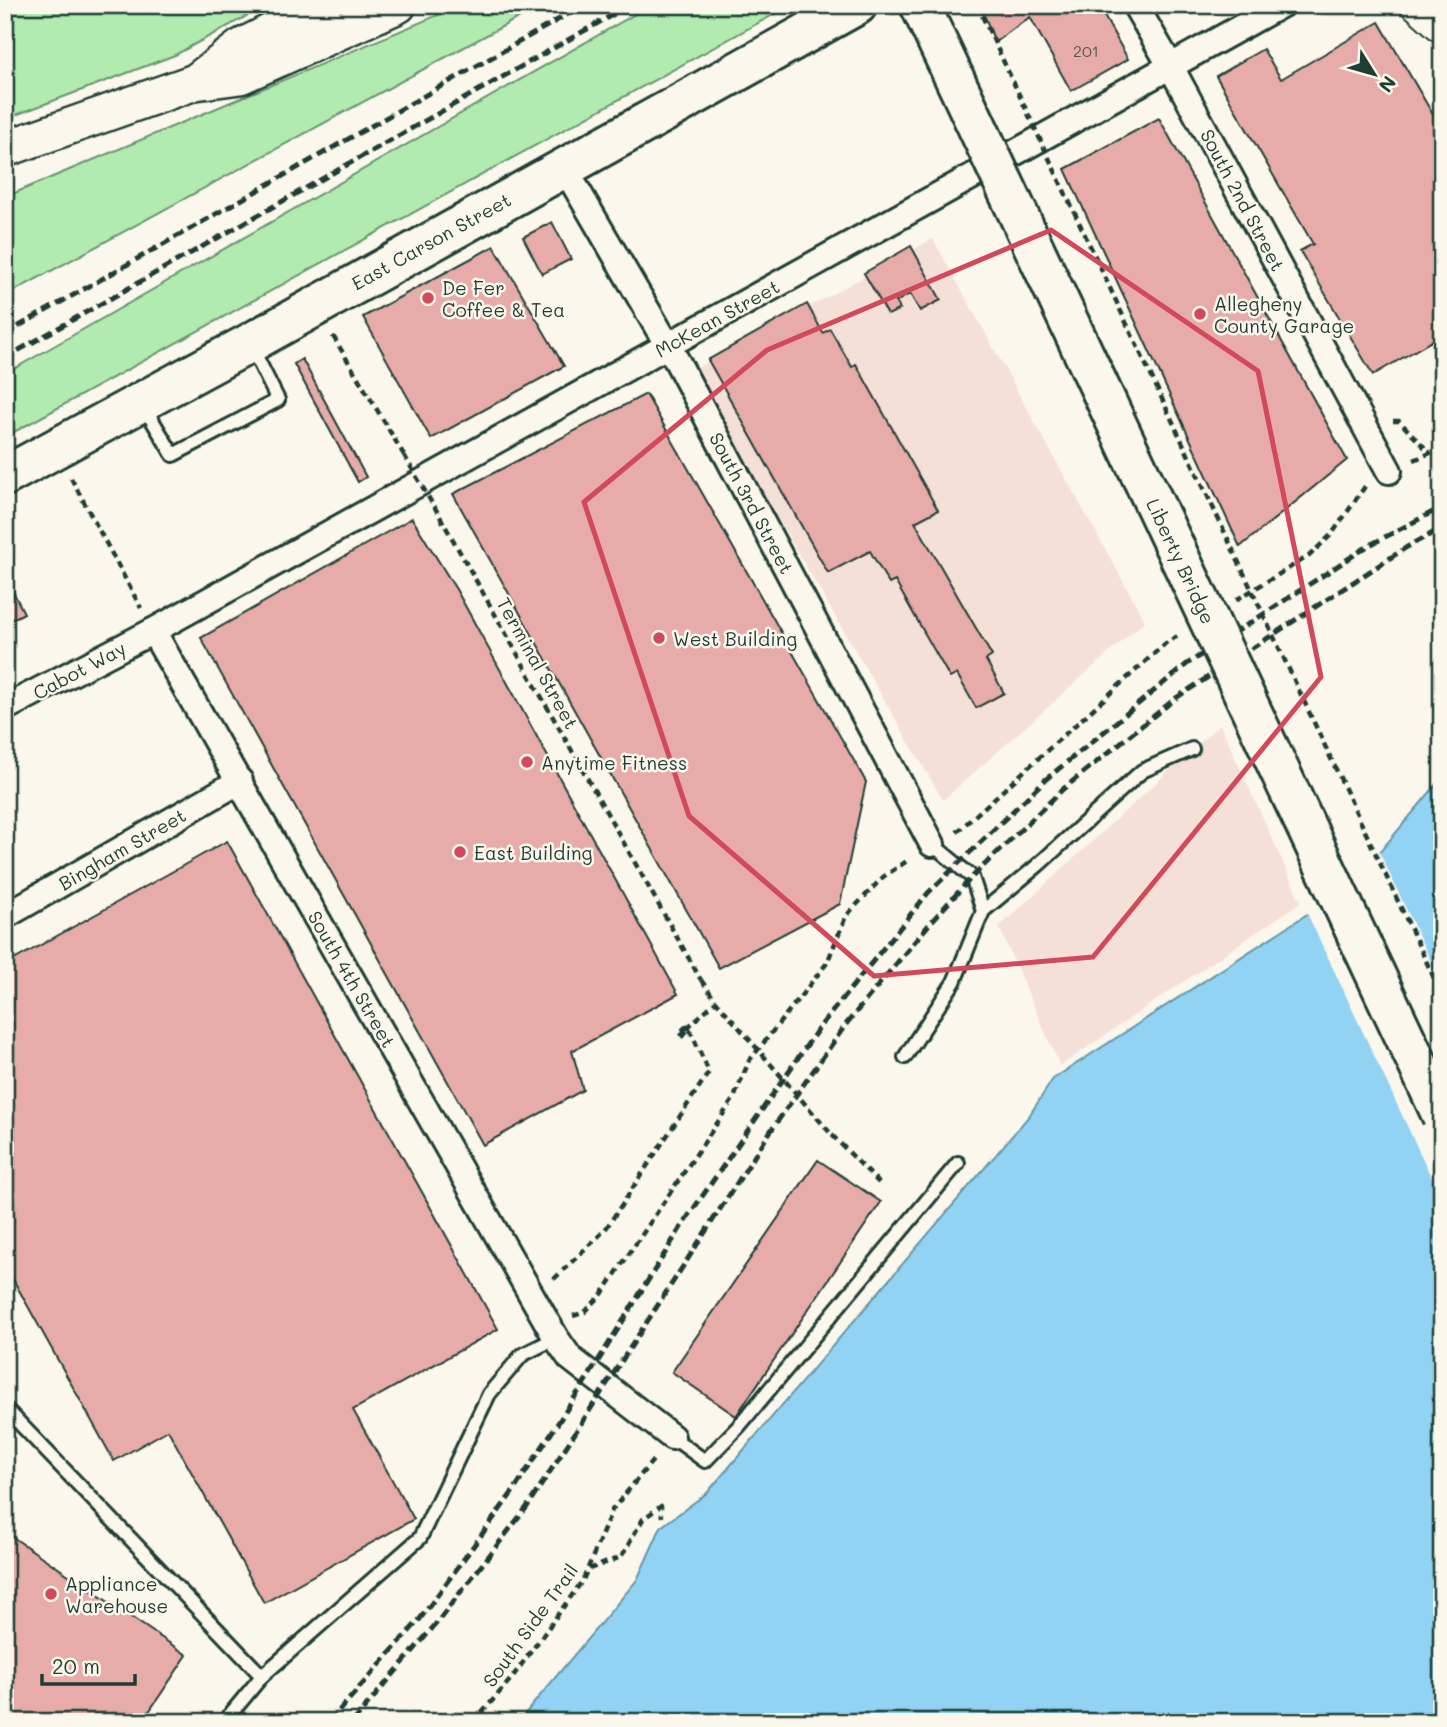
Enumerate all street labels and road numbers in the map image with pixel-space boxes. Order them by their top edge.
street label: South 2nd Street [1195,125,1291,275]
street label: East Carson Street [347,187,515,295]
street label: McKean Street [650,273,784,363]
street label: South 3rd Street [704,428,800,578]
street label: Liberty Bridge [1141,494,1221,628]
street label: Terminal Street [492,593,584,733]
street label: Cabot Way [28,635,130,705]
street label: Bingham Street [54,802,190,896]
street label: South 4th Street [303,906,401,1052]
street label: South Side Trail [477,1558,583,1692]

